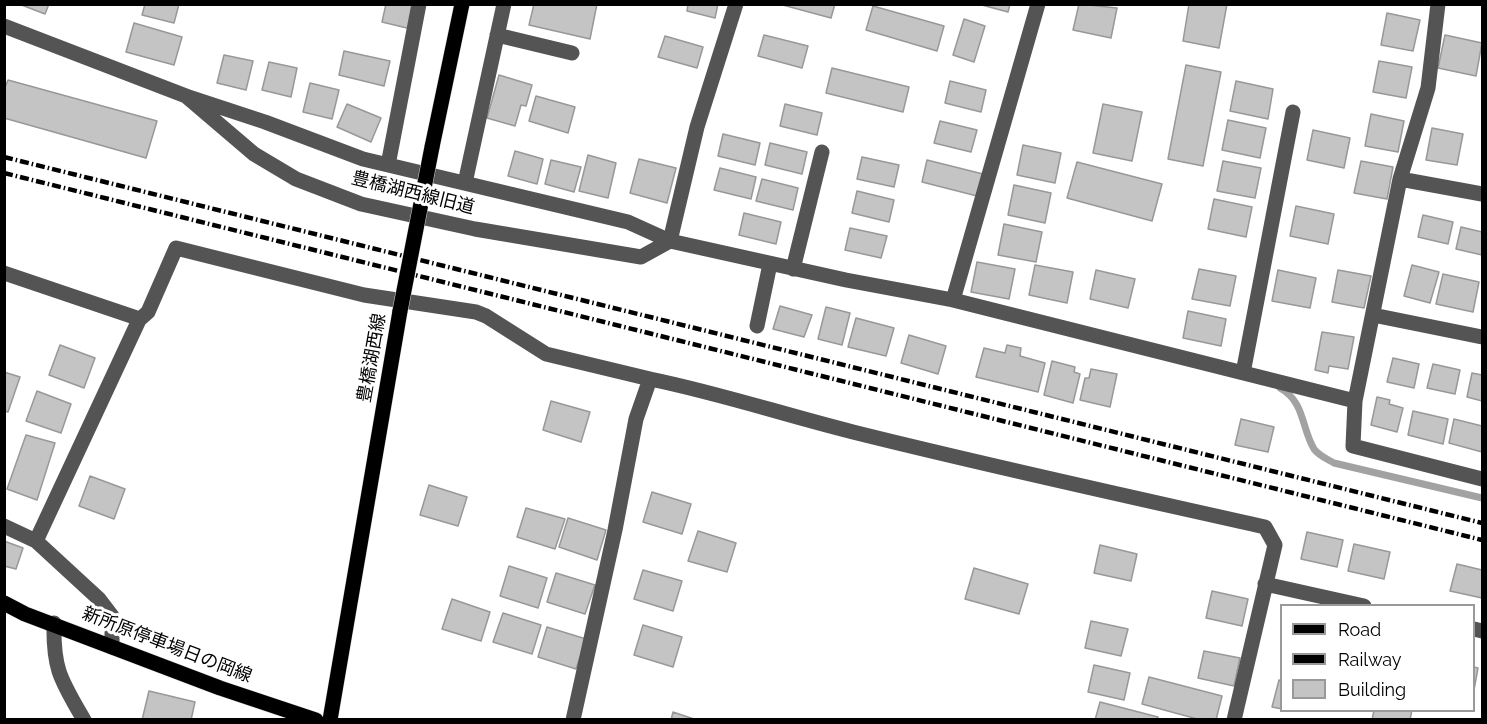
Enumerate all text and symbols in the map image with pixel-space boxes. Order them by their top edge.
street label: 豊橋湖西線旧道 [349,167,477,219]
street label: 豊橋湖西線 [354,312,390,404]
street label: 新所原停車場日の岡線 [79,603,255,687]
legend [1280,604,1475,712]
text: Road [1338,619,1381,640]
text: Railway [1338,649,1402,670]
text: Building [1338,679,1406,700]

